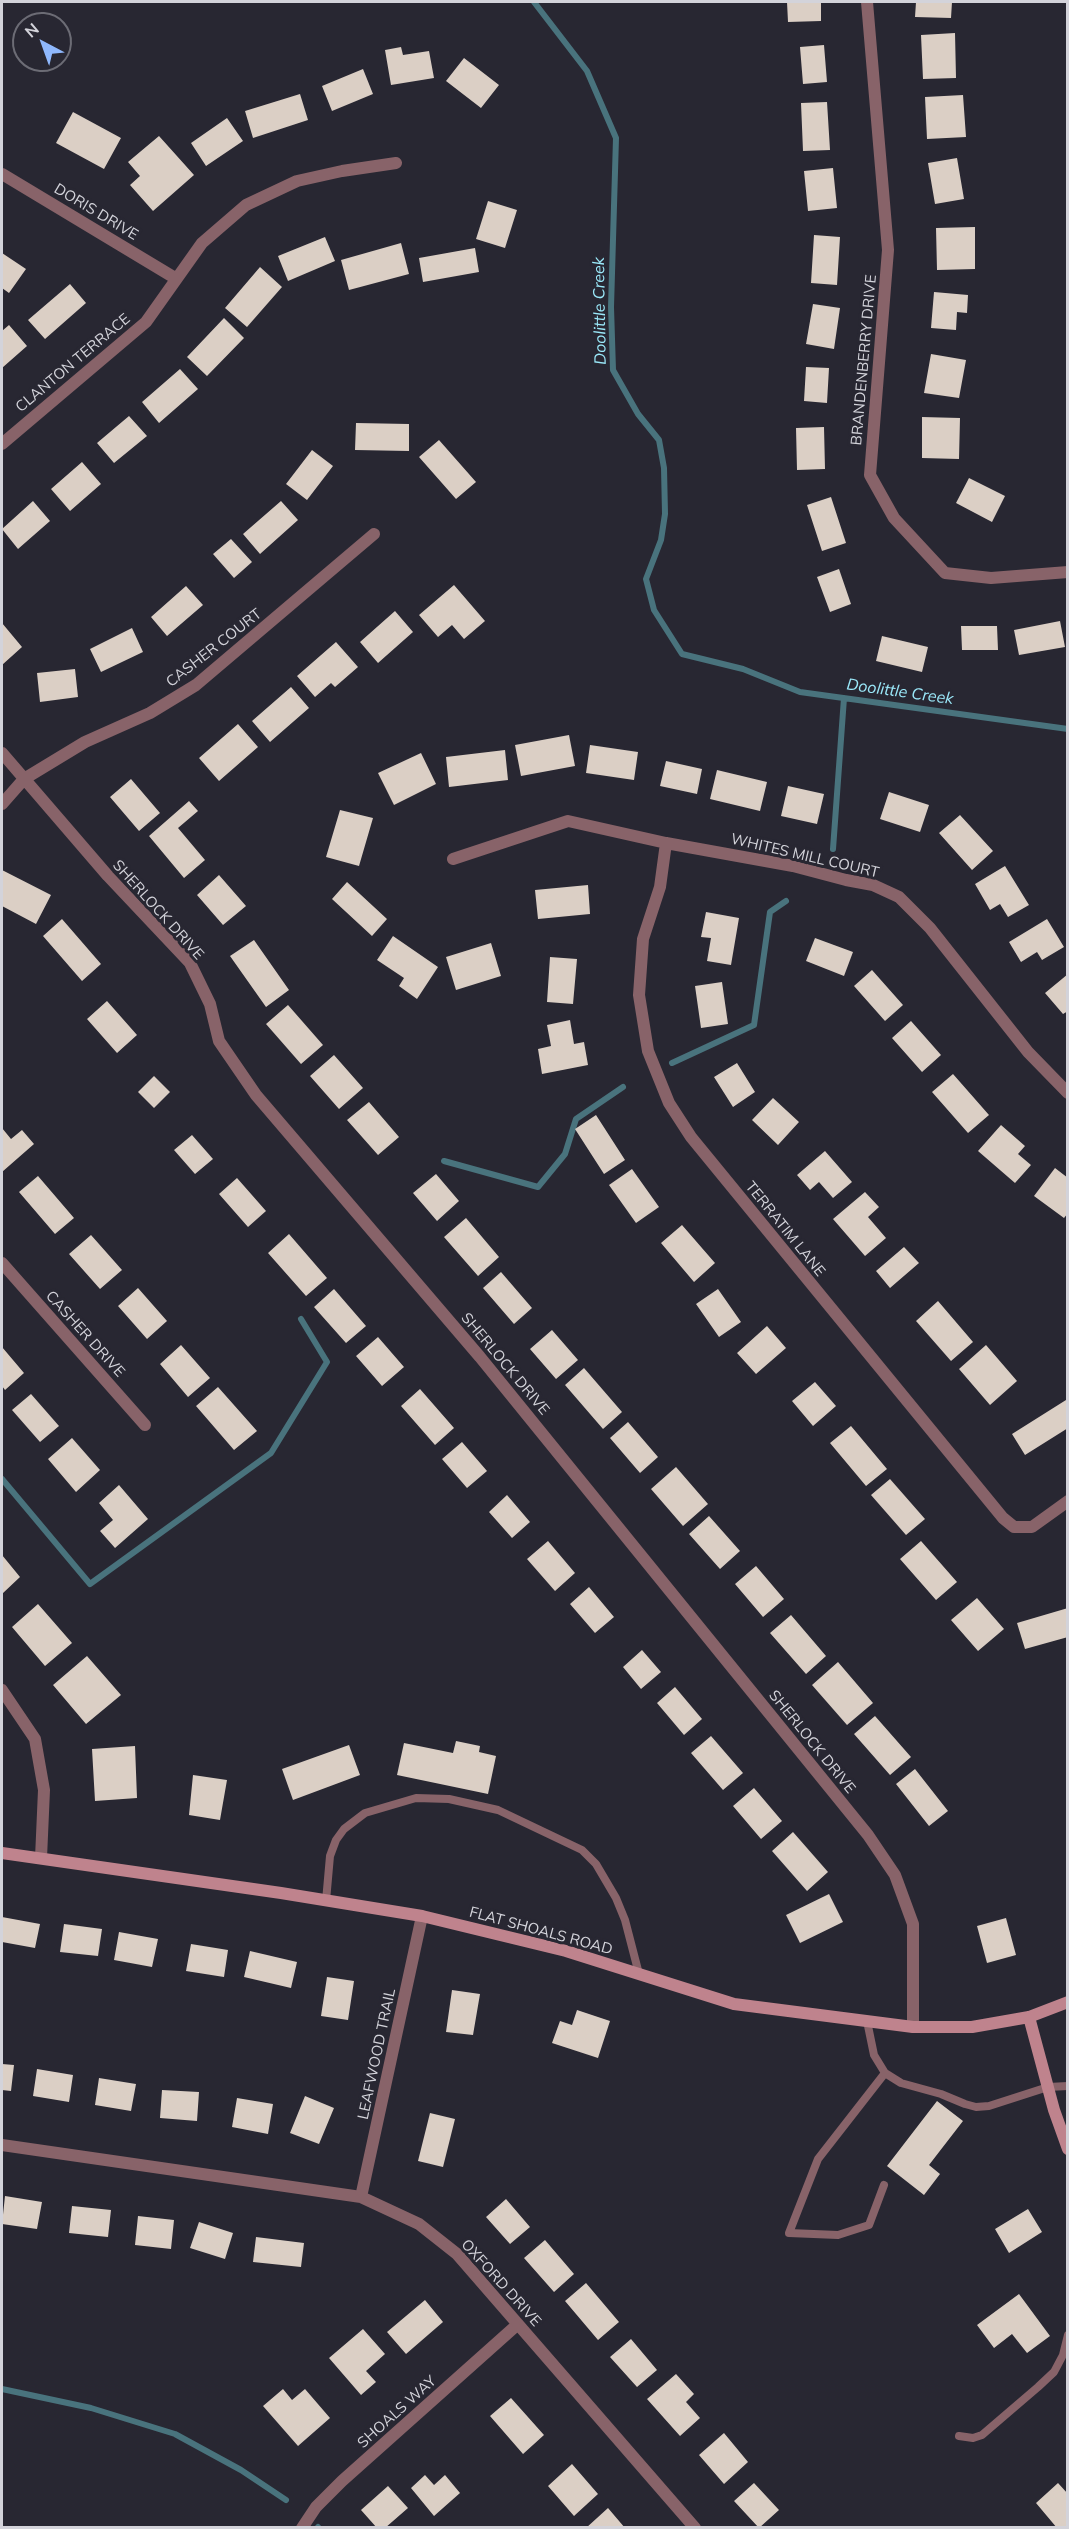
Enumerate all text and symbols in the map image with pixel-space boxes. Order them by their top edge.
north arrow [12,12,72,72]
text: N [20,18,43,41]
street label: DORIS DRIVE [51,180,141,244]
water label: Doolittle Creek [589,257,611,365]
street label: BRANDENBERRY DRIVE [848,274,880,446]
street label: CLANTON TERRACE [12,310,134,416]
street label: CASHER COURT [163,605,265,691]
water label: Doolittle Creek [845,675,955,709]
street label: WHITES MILL COURT [729,830,881,882]
street label: SHERLOCK DRIVE [109,857,207,963]
street label: TERRATIM LANE [741,1178,829,1280]
street label: CASHER DRIVE [42,1287,128,1381]
street label: SHERLOCK DRIVE [457,1309,553,1419]
street label: SHERLOCK DRIVE [765,1687,859,1797]
street label: FLAT SHOALS ROAD [467,1903,615,1959]
street label: LEAFWOOD TRAIL [354,1987,400,2121]
street label: OXFORD DRIVE [457,2236,545,2330]
street label: SHOALS WAY [354,2372,440,2452]

